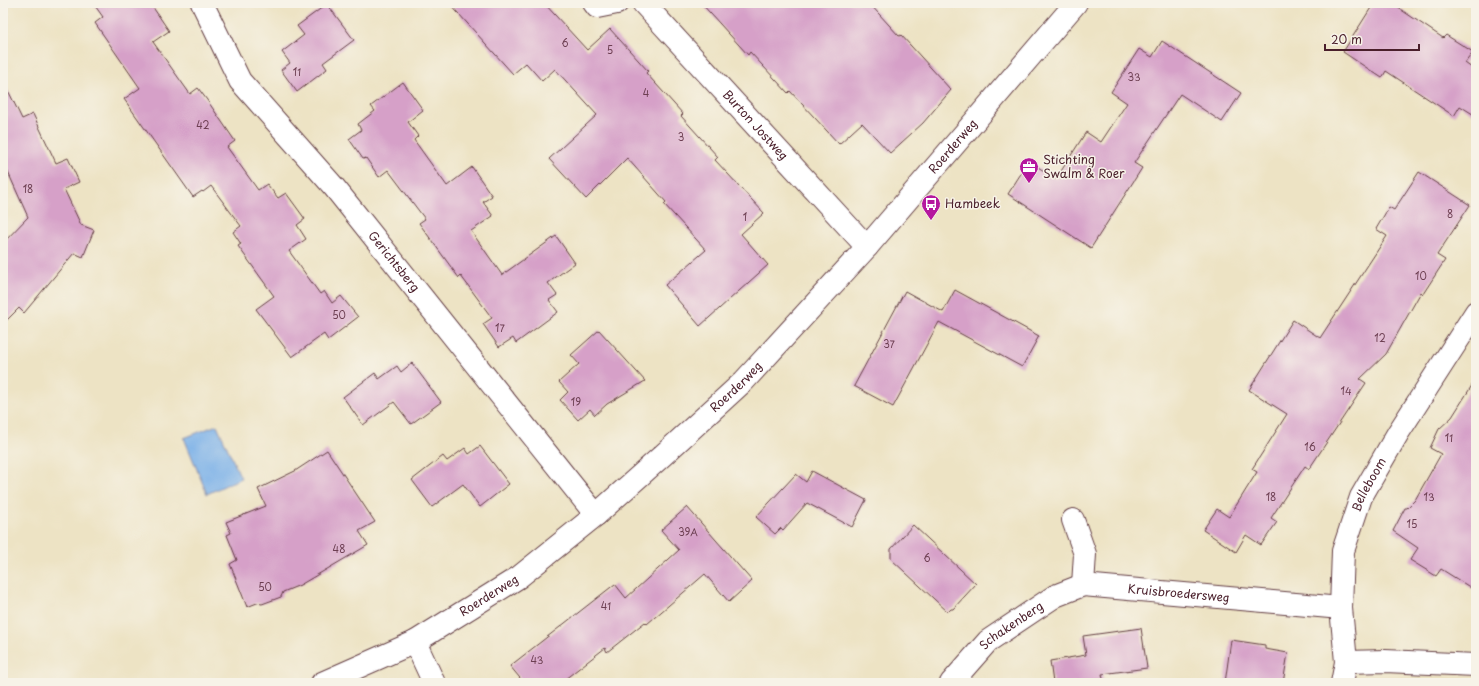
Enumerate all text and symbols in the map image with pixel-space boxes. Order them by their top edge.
scale bar [1325,26,1419,52]
text: 20 m [1331,30,1362,48]
house number: 6 [561,35,569,50]
house number: 5 [607,42,613,57]
house number: 11 [293,64,301,79]
house number: 33 [1127,69,1141,84]
house number: 4 [643,85,650,100]
street label: Burton Jostweg [719,85,793,164]
street label: Roerderweg [924,115,981,177]
house number: 42 [196,117,210,132]
house number: 3 [678,129,684,144]
place label: Stichting Swalm & Roer [1043,150,1125,182]
office icon: Stichting Swalm & Roer [1018,156,1040,184]
house number: 18 [23,181,33,196]
bus stop icon: Hambeek [920,193,942,221]
place label: Hambeek [945,194,1000,212]
house number: 8 [1447,206,1453,221]
house number: 1 [743,209,747,224]
street label: Gerichtsberg [364,227,424,295]
house number: 10 [1415,268,1427,283]
house number: 50 [332,307,346,322]
house number: 17 [495,320,506,335]
house number: 12 [1374,330,1386,345]
house number: 37 [883,336,896,351]
street label: Roerderweg [705,357,766,416]
house number: 14 [1340,383,1352,398]
house number: 19 [571,394,581,409]
house number: 11 [1445,430,1453,445]
house number: 16 [1304,439,1316,454]
street label: Belleboom [1347,454,1390,514]
house number: 18 [1266,489,1276,504]
house number: 13 [1423,489,1435,504]
house number: 15 [1407,516,1417,531]
house number: 39A [678,524,698,539]
house number: 48 [333,541,345,556]
house number: 6 [923,550,931,565]
street label: Roerderweg [455,570,522,620]
house number: 50 [258,579,272,594]
street label: Kruisbroedersweg [1127,579,1230,606]
street label: Schakenberg [975,596,1047,653]
house number: 41 [601,598,611,613]
house number: 43 [531,652,544,667]

